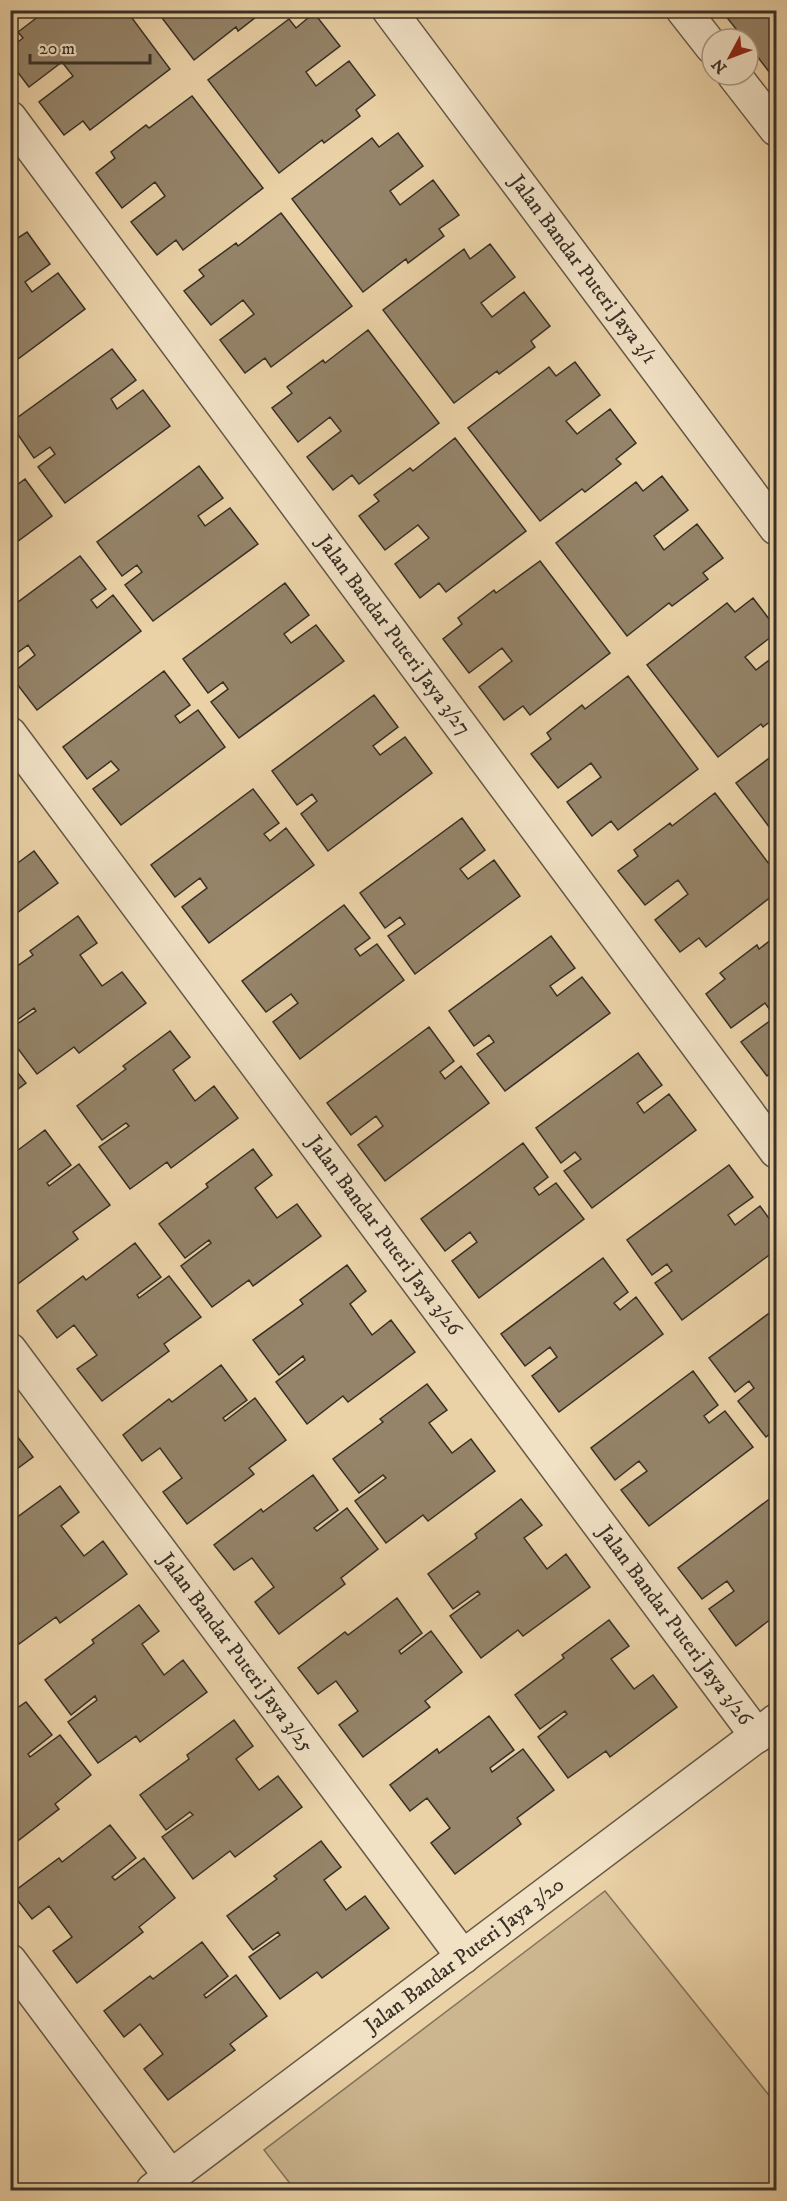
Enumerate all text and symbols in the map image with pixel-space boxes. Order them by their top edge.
scale bar [30,27,150,65]
north arrow [700,27,760,87]
text: 20 m [39,38,75,60]
text: N [708,55,731,78]
street label: Jalan Bandar Puteri Jaya 3/1 [503,168,662,369]
street label: Jalan Bandar Puteri Jaya 3/27 [310,528,476,741]
street label: Jalan Bandar Puteri Jaya 3/26 [300,1129,468,1342]
street label: Jalan Bandar Puteri Jaya 3/26 [590,1519,758,1732]
street label: Jalan Bandar Puteri Jaya 3/25 [152,1546,319,1758]
street label: Jalan Bandar Puteri Jaya 3/20 [358,1872,570,2040]

